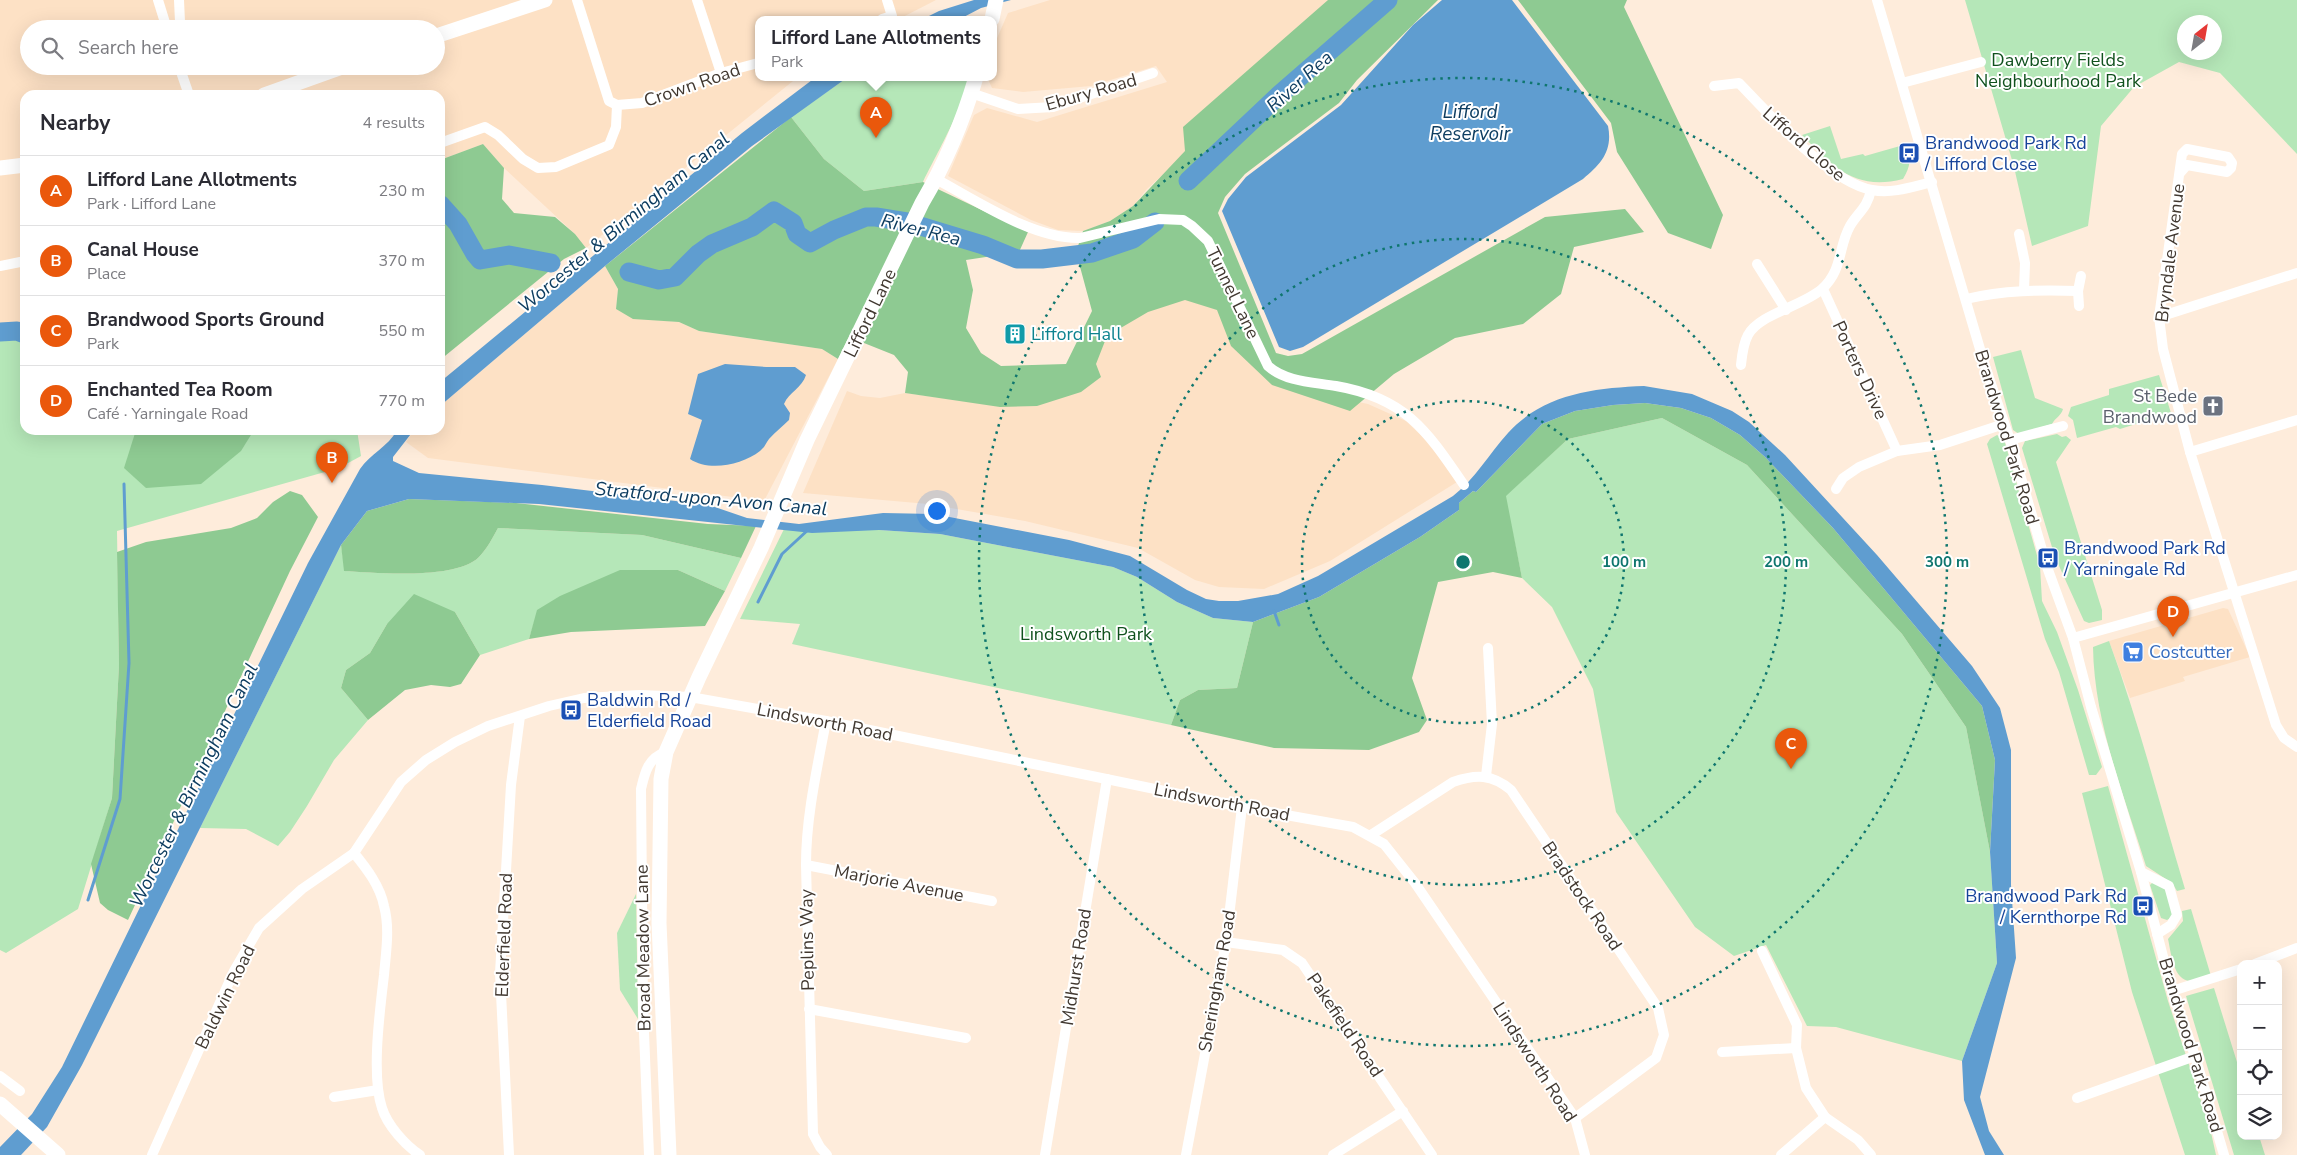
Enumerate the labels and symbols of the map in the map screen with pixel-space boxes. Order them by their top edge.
north arrow [2177,15,2222,60]
water label: River Rea [1261,45,1339,119]
park label: Dawberry Fields Neighbourhood Park [1975,48,2142,93]
street label: Crown Road [641,57,743,113]
street label: Ebury Road [1043,68,1139,116]
pin: A [860,97,892,138]
water label: Lifford Reservoir [1430,99,1512,147]
street label: Lifford Close [1757,101,1851,187]
water label: Worcester & Birmingham Canal [512,126,735,319]
place label: Brandwood Park Rd / Lifford Close [1924,131,2087,176]
bus stop icon: Brandwood Park Rd / Lifford Close [1897,141,1921,165]
street label: Bryndale Avenue [2150,182,2190,324]
water label: River Rea [878,208,963,252]
street label: Tunnel Lane [1201,243,1265,343]
street label: Lifford Lane [838,265,902,361]
street label: Porters Drive [1827,317,1893,423]
building icon: Lifford Hall [1003,322,1027,346]
place label: Lifford Hall [1031,322,1122,346]
street label: Brandwood Park Road [1969,347,2045,527]
place label: St Bede Brandwood [2103,384,2197,429]
church icon: St Bede Brandwood [2201,394,2225,418]
pin: B [316,442,348,483]
water label: Stratford-upon-Avon Canal [594,476,828,522]
your location [924,498,950,524]
place label: Brandwood Park Rd / Yarningale Rd [2063,536,2226,581]
bus stop icon: Brandwood Park Rd / Yarningale Rd [2036,546,2060,570]
text: 100 m [1602,552,1646,572]
text: 200 m [1764,552,1808,572]
text: 300 m [1925,552,1969,572]
centre of rings [1454,553,1472,571]
pin: D [2157,596,2189,637]
park label: Lindsworth Park [1020,622,1153,646]
supermarket icon: Costcutter [2121,640,2145,664]
place label: Costcutter [2149,640,2233,664]
water label: Worcester & Birmingham Canal [123,659,265,912]
place label: Baldwin Rd / Elderfield Road [587,688,712,733]
street label: Lindsworth Road [755,697,895,747]
bus stop icon: Baldwin Rd / Elderfield Road [559,698,583,722]
pin: C [1775,728,1807,769]
street label: Lindsworth Road [1152,777,1292,827]
street label: Bradstock Road [1536,837,1628,955]
street label: Marjorie Avenue [832,859,966,907]
street label: Broad Meadow Lane [630,864,656,1032]
street label: Elderfield Road [490,872,518,998]
place label: Brandwood Park Rd / Kernthorpe Rd [1965,884,2127,929]
street label: Peplins Way [794,888,820,991]
bus stop icon: Brandwood Park Rd / Kernthorpe Rd [2131,894,2155,918]
street label: Midhurst Road [1055,907,1097,1027]
street label: Sheringham Road [1193,908,1241,1054]
street label: Baldwin Road [189,941,261,1053]
street label: Brandwood Park Road [2153,955,2229,1135]
street label: Pakefield Road [1301,968,1389,1082]
street label: Lindsworth Road [1487,998,1583,1126]

